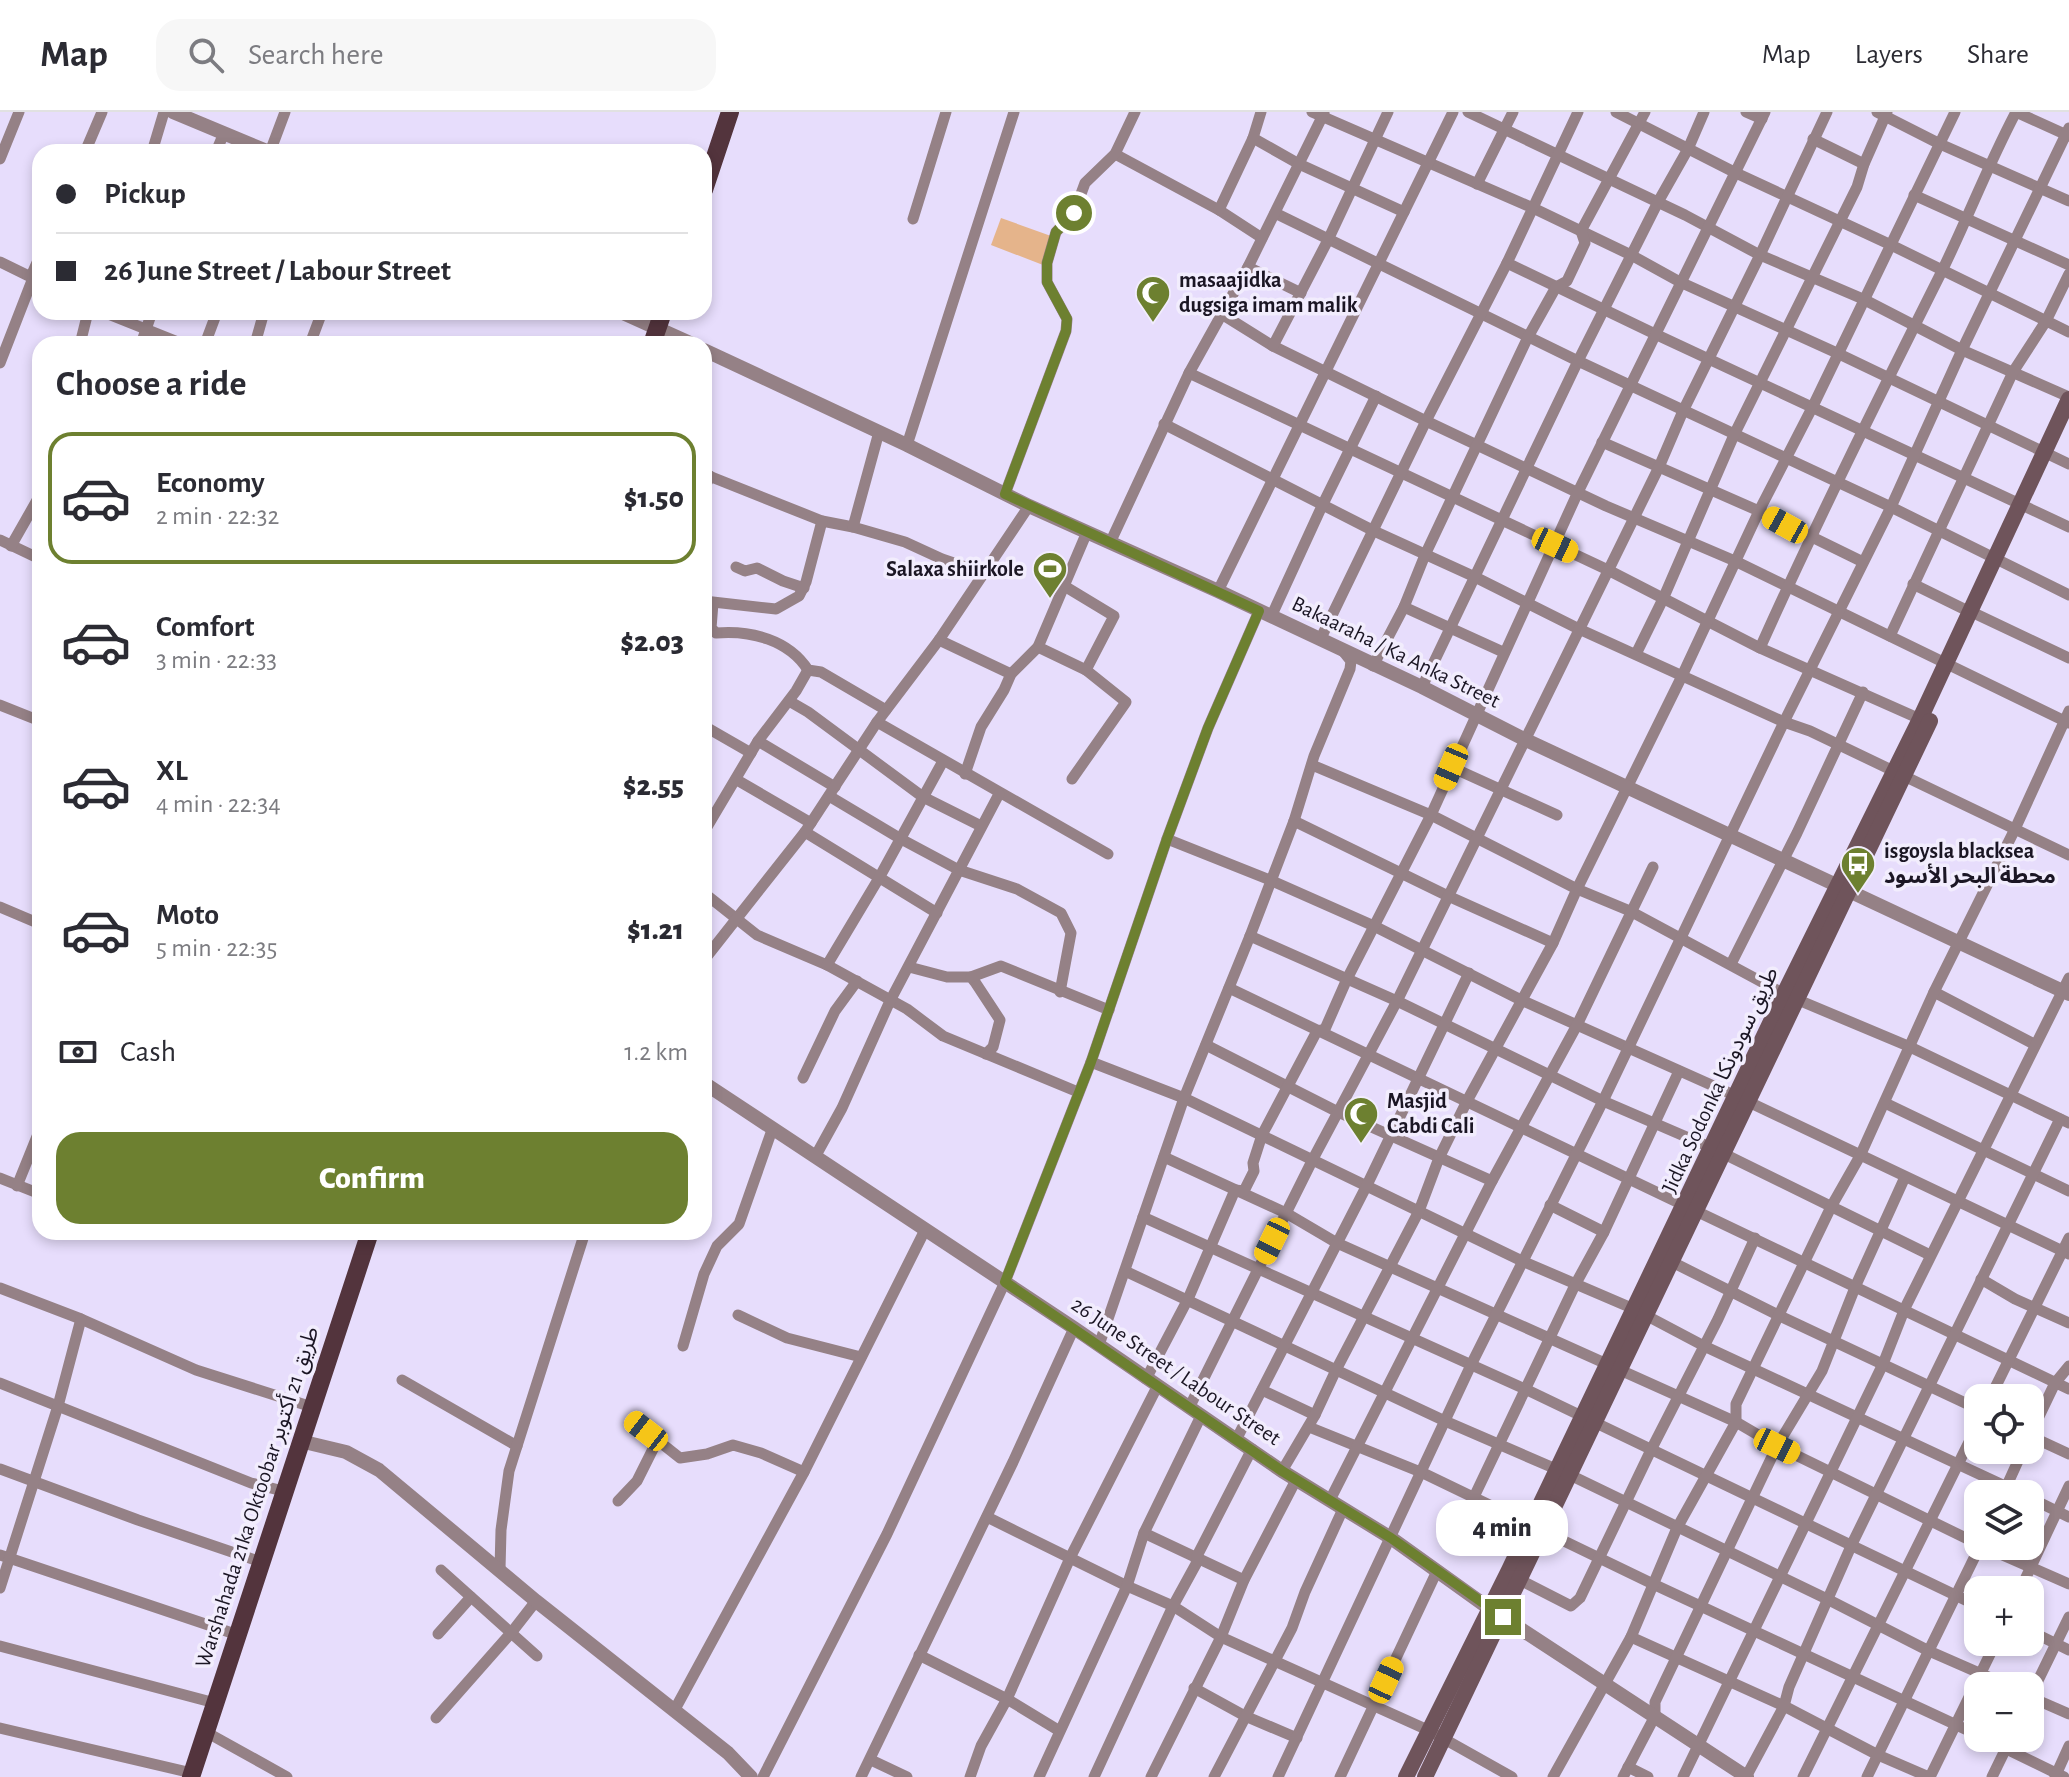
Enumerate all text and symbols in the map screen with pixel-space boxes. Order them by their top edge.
search box [156,19,716,91]
icon: search [184,33,228,77]
text: Map [40,36,108,74]
text: Search here [248,40,384,70]
text: Map [1762,41,1811,69]
text: Layers [1855,41,1923,69]
text: Share [1967,41,2029,69]
text: Pickup [104,179,186,209]
route start [1056,195,1092,231]
text: 26 June Street / Labour Street [104,256,451,286]
place label: masaajidka dugsiga imam malik [1179,269,1358,316]
mosque icon: masaajidka dugsiga imam malik [1134,274,1172,324]
text: Choose a ride [56,366,246,402]
icon: car [60,462,132,534]
text: Economy [156,468,265,498]
text: $1.50 [624,483,684,513]
text: 2 min · 22:32 [156,503,279,529]
car [1758,503,1812,547]
car [1528,524,1582,566]
sports icon: Salaxa shiirkole [1031,550,1069,600]
place label: Salaxa shiirkole [886,558,1024,580]
street label: Bakaaraha / Ka Anka Street [1288,592,1504,712]
icon: car [60,606,132,678]
text: Comfort [156,612,255,642]
text: $2.03 [620,627,684,657]
text: 3 min · 22:33 [156,647,277,673]
car [1431,740,1471,794]
icon: car [60,750,132,822]
text: XL [156,756,188,786]
text: $2.55 [623,771,684,801]
text: 4 min · 22:34 [156,791,281,817]
place label: isgoysla blacksea محطة البحر الأسود [1884,840,2056,888]
bus stop icon: isgoysla blacksea محطة البحر الأسود [1839,845,1877,895]
icon: car [60,894,132,966]
text: Moto [156,900,219,930]
text: $1.21 [627,915,684,945]
text: 5 min · 22:35 [156,935,277,961]
street label: Jidka Sodonka طريق سودونكا [1658,964,1784,1197]
icon: cash [56,1030,100,1074]
text: Cash [120,1037,176,1067]
text: 1.2 km [624,1039,688,1065]
place label: Masjid Cabdi Cali [1387,1090,1475,1137]
mosque icon: Masjid Cabdi Cali [1342,1095,1380,1145]
button: Confirm [56,1132,688,1224]
car [1251,1214,1293,1268]
street label: 26 June Street / Labour Street [1067,1293,1285,1449]
street label: Warshahada 21ka Oktoobar طريق 21 أكتوبر [189,1323,325,1671]
map controls [1964,1384,2044,1752]
button: locate [1964,1384,2044,1464]
car [620,1407,672,1455]
car [1750,1425,1804,1467]
button: layers [1964,1480,2044,1560]
callout: 4 min [1437,1501,1569,1557]
text: 4 min [1472,1515,1532,1541]
button: + [1964,1576,2044,1656]
route end [1485,1599,1521,1635]
car [1365,1653,1407,1707]
button: − [1964,1672,2044,1752]

